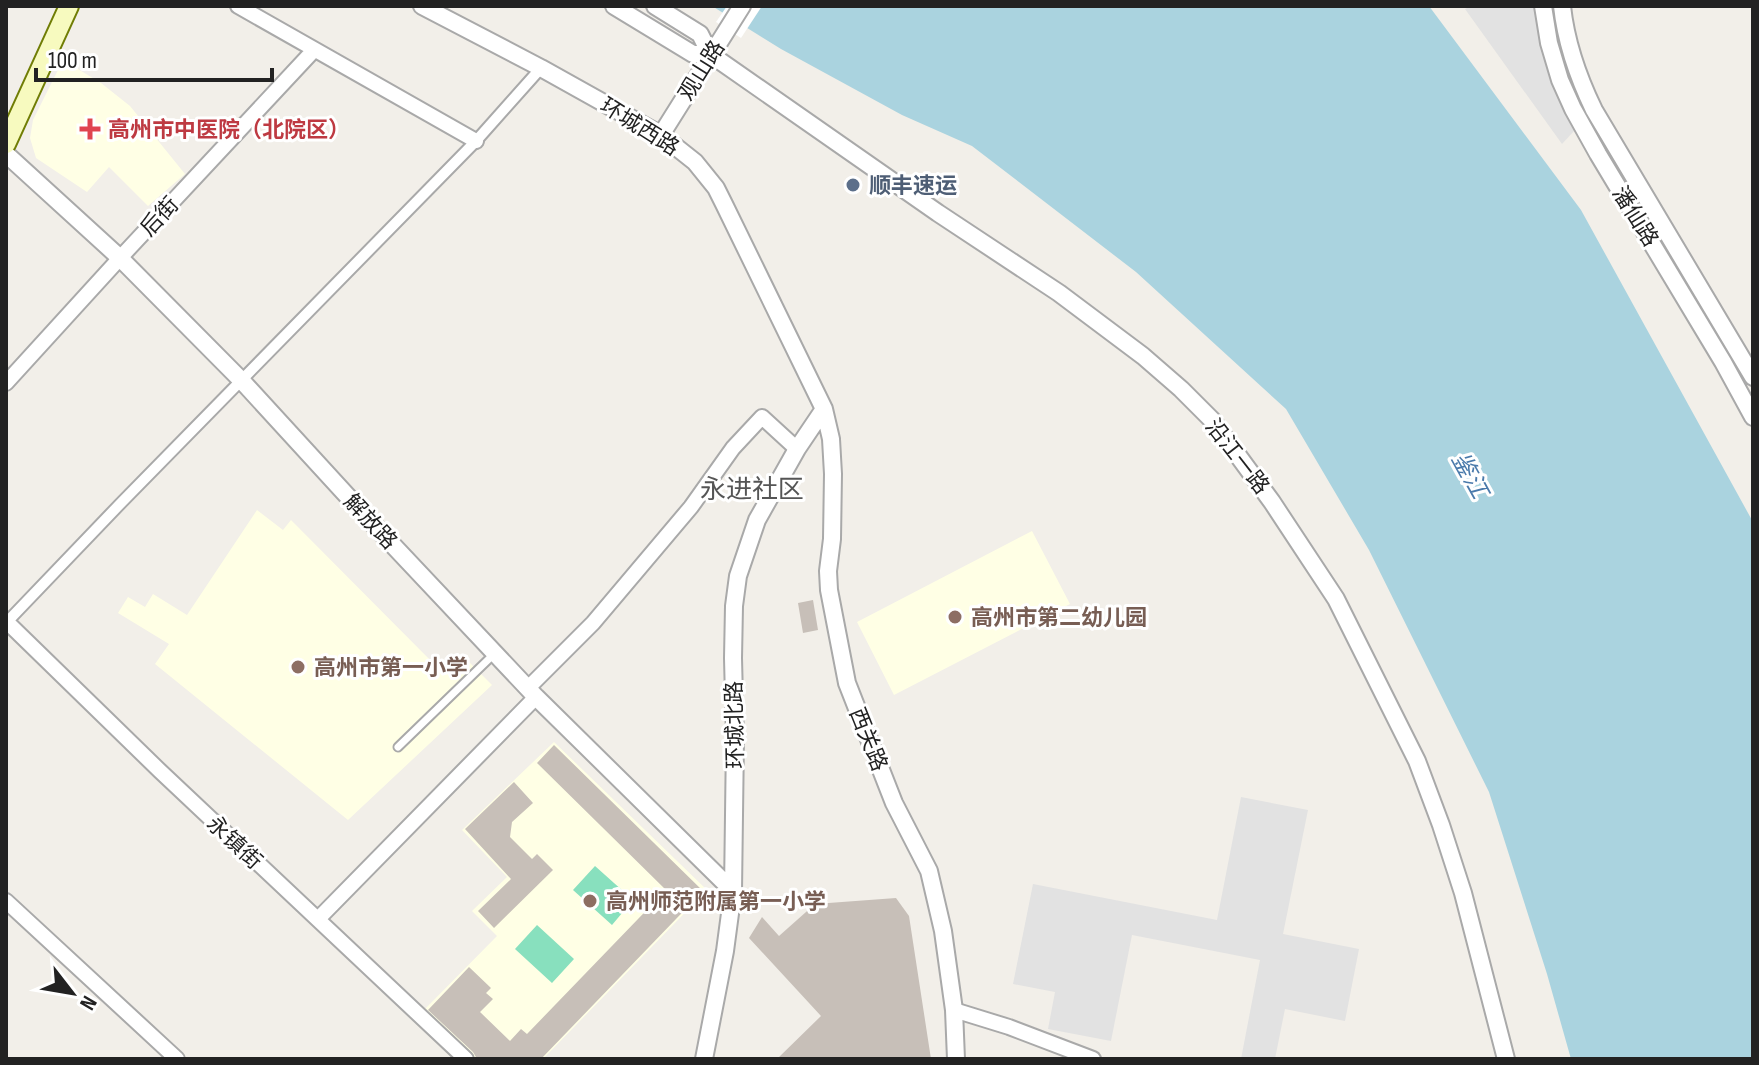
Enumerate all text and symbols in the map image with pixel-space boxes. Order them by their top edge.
scale bar [36,32,272,82]
street label: 观山路 [673,36,731,106]
text: 100 m [48,46,97,75]
street label: 环城西路 [595,93,684,162]
place label: 高州市中医院（北院区） [108,117,350,144]
marker: 高州市中医院（北院区） [79,118,101,140]
place label: 顺丰速运 [869,173,957,200]
marker: 顺丰速运 [844,176,862,194]
street label: 潘仙路 [1606,182,1664,252]
street label: 后街 [135,192,185,242]
street label: 沿江一路 [1199,414,1275,500]
water label: 鉴江 [1445,447,1495,506]
district label: 永进社区 [700,475,804,506]
street label: 解放路 [338,489,402,555]
place label: 高州市第二幼儿园 [971,605,1147,632]
marker: 高州市第二幼儿园 [946,608,964,626]
place label: 高州市第一小学 [314,655,468,682]
marker: 高州市第一小学 [289,658,307,676]
street label: 环城北路 [721,681,750,769]
street label: 西关路 [843,704,892,775]
street label: 永镇街 [201,811,267,875]
place label: 高州师范附属第一小学 [606,889,826,916]
marker: 高州师范附属第一小学 [581,892,599,910]
north arrow [32,953,112,1033]
text: N [73,991,102,1015]

